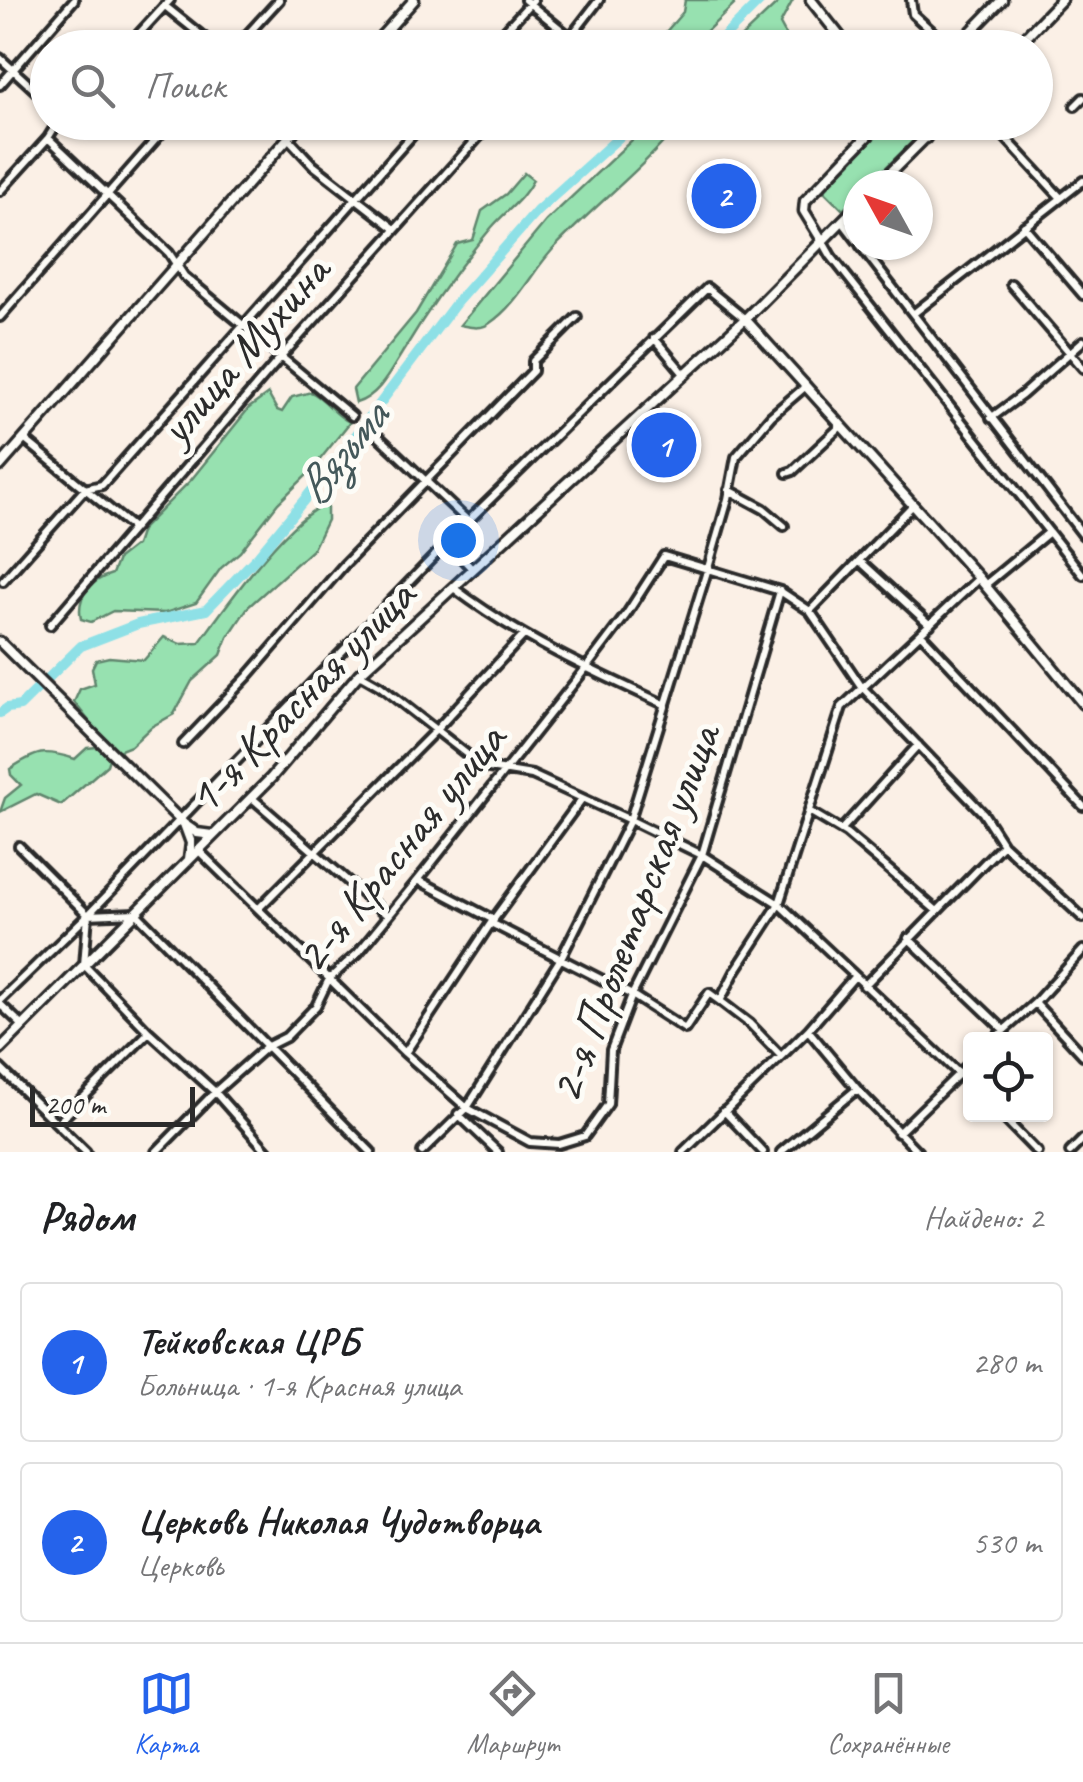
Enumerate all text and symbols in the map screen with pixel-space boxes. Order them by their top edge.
search box [30,30,1053,140]
icon: search [65,58,120,113]
text: Поиск [145,62,225,109]
pin: 2 [692,158,756,234]
north arrow [843,170,933,260]
street label: улица Мухина [143,239,345,459]
water label: Вязьма [280,385,404,518]
pin: 1 [632,408,696,482]
your location [433,515,484,566]
street label: 1-я Красная улица [174,565,430,827]
street label: 2-я Красная улица [281,709,520,984]
street label: 2-я Пролетарская улица [534,712,735,1110]
map controls [963,1032,1053,1122]
button: locate [963,1032,1053,1122]
scale bar [30,1082,195,1126]
text: 200 m [45,1087,105,1122]
text: Рядом [40,1191,134,1244]
text: Найдено: 2 [924,1197,1043,1238]
text: Тейковская ЦРБ [137,1318,360,1365]
text: 1 [67,1342,82,1383]
text: 280 m [972,1342,1041,1383]
text: Больница · 1-я Красная улица [137,1365,461,1406]
text: Церковь Николая Чудотворца [137,1498,539,1545]
text: 2 [67,1522,82,1563]
text: 530 m [972,1522,1041,1563]
text: Церковь [137,1545,223,1586]
tab: Карта [134,1666,198,1761]
tab: Маршрут [467,1666,559,1761]
tab: Сохранённые [827,1666,949,1761]

